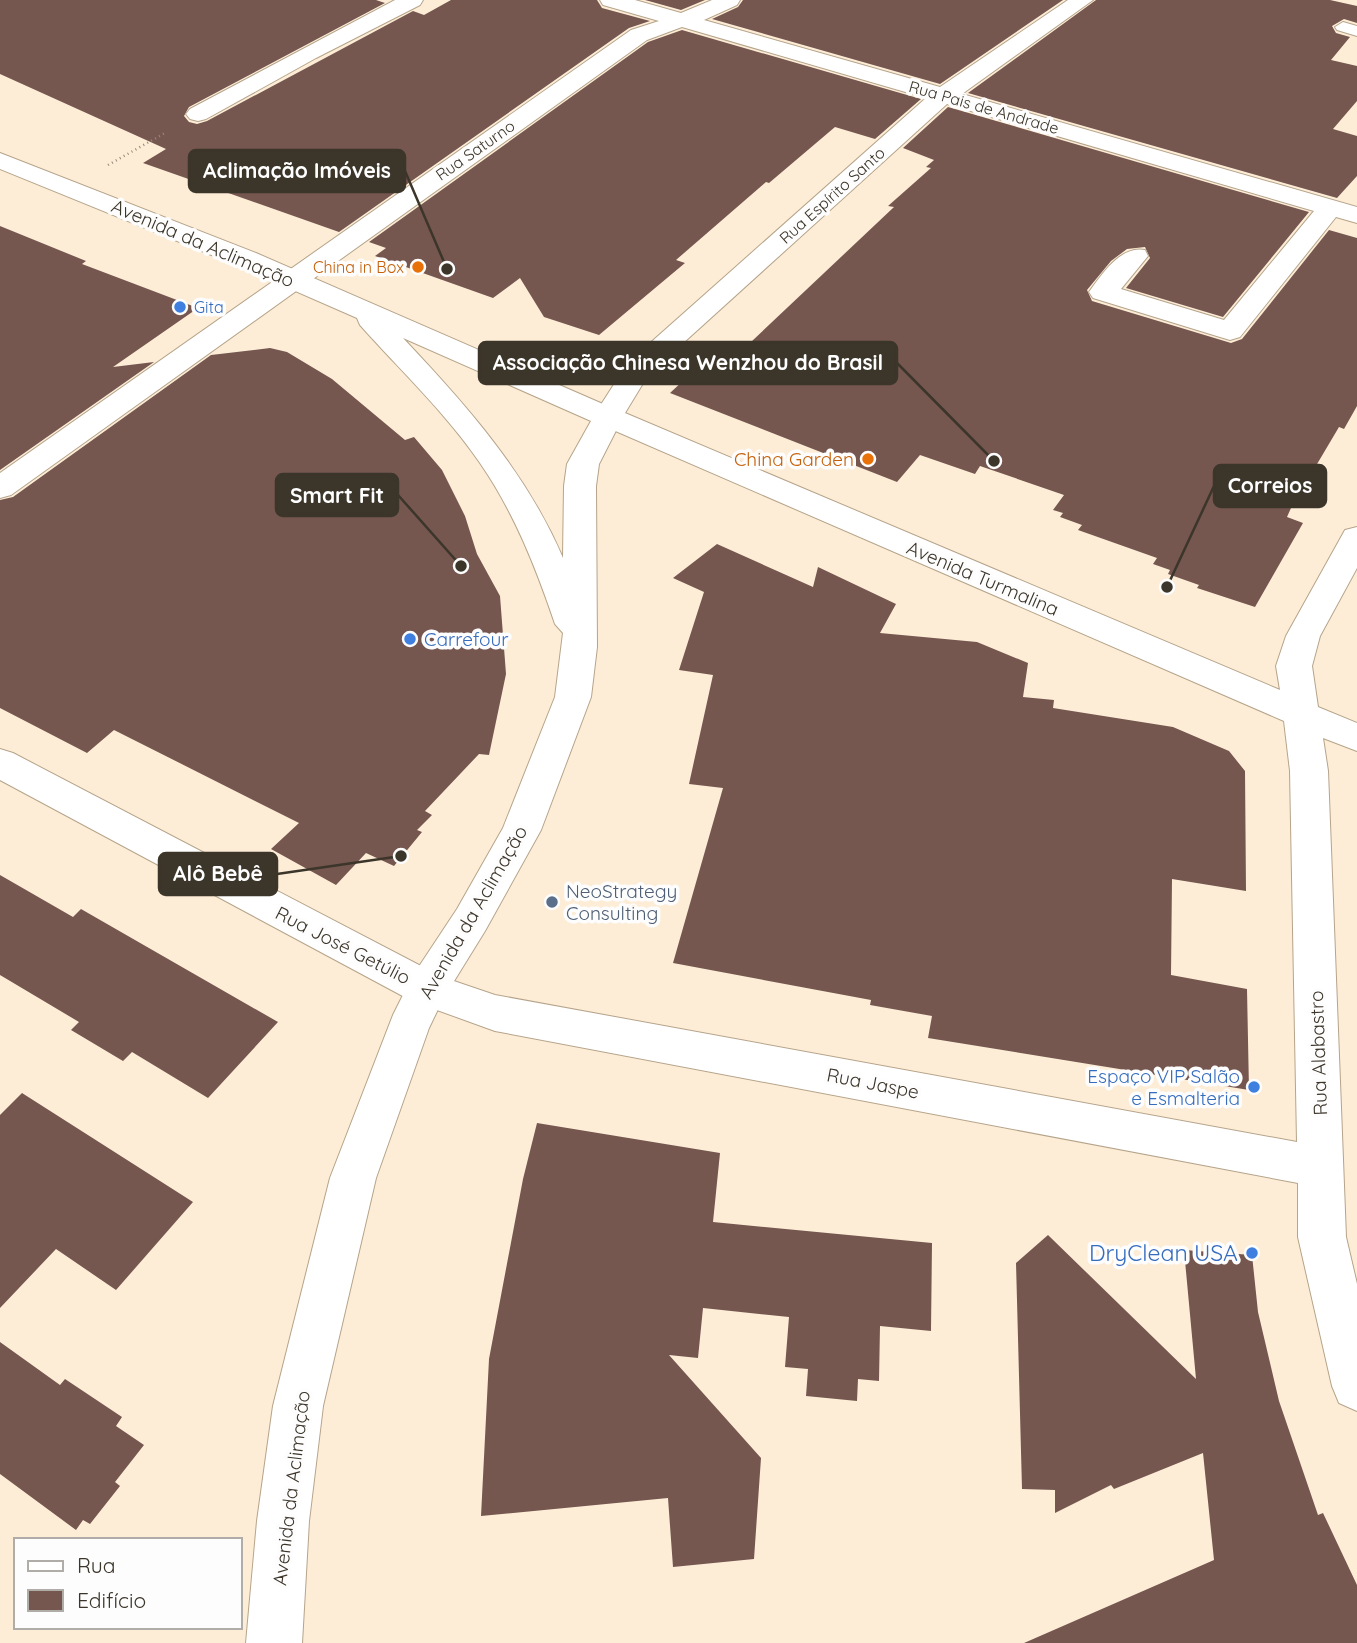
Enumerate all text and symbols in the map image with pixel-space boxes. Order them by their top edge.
street label: Rua Pais de Andrade [907,76,1061,138]
street label: Rua Saturno [432,115,518,185]
street label: Rua Espírito Santo [775,142,889,248]
callout: Aclimação Imóveis [189,150,405,192]
text: Aclimação Imóveis [203,157,391,183]
street label: Avenida da Aclimação [108,194,298,292]
place label: China in Box [313,257,404,277]
marker: China in Box [410,259,426,275]
place label: Gita [194,297,224,317]
marker: Gita [172,299,188,315]
callout: Associação Chinesa Wenzhou do Brasil [479,342,897,384]
text: Associação Chinesa Wenzhou do Brasil [493,349,883,375]
place label: China Garden [734,447,854,471]
marker: China Garden [860,451,876,467]
callout: Correios [1214,465,1326,507]
text: Correios [1228,472,1312,498]
callout: Smart Fit [276,474,398,516]
text: Smart Fit [290,482,384,508]
street label: Avenida Turmalina [903,535,1063,621]
place label: Carrefour [424,627,509,651]
marker: Carrefour [402,631,418,647]
street label: Avenida da Aclimação [414,821,532,1003]
callout: Alô Bebê [159,853,277,895]
text: Alô Bebê [173,860,263,886]
place label: NeoStrategy Consulting [566,879,677,925]
marker: NeoStrategy Consulting [544,894,560,910]
street label: Rua José Getúlio [271,901,415,989]
street label: Rua Alabastro [1304,990,1332,1116]
street label: Rua Jaspe [825,1062,921,1104]
place label: Espaço VIP Salão e Esmalteria [1087,1064,1240,1110]
marker: Espaço VIP Salão e Esmalteria [1246,1079,1262,1095]
place label: DryClean USA [1089,1238,1238,1267]
marker: DryClean USA [1244,1245,1260,1261]
street label: Avenida da Aclimação [267,1389,315,1587]
legend [14,1538,242,1629]
text: Rua [77,1552,116,1578]
text: Edifício [77,1587,146,1613]

